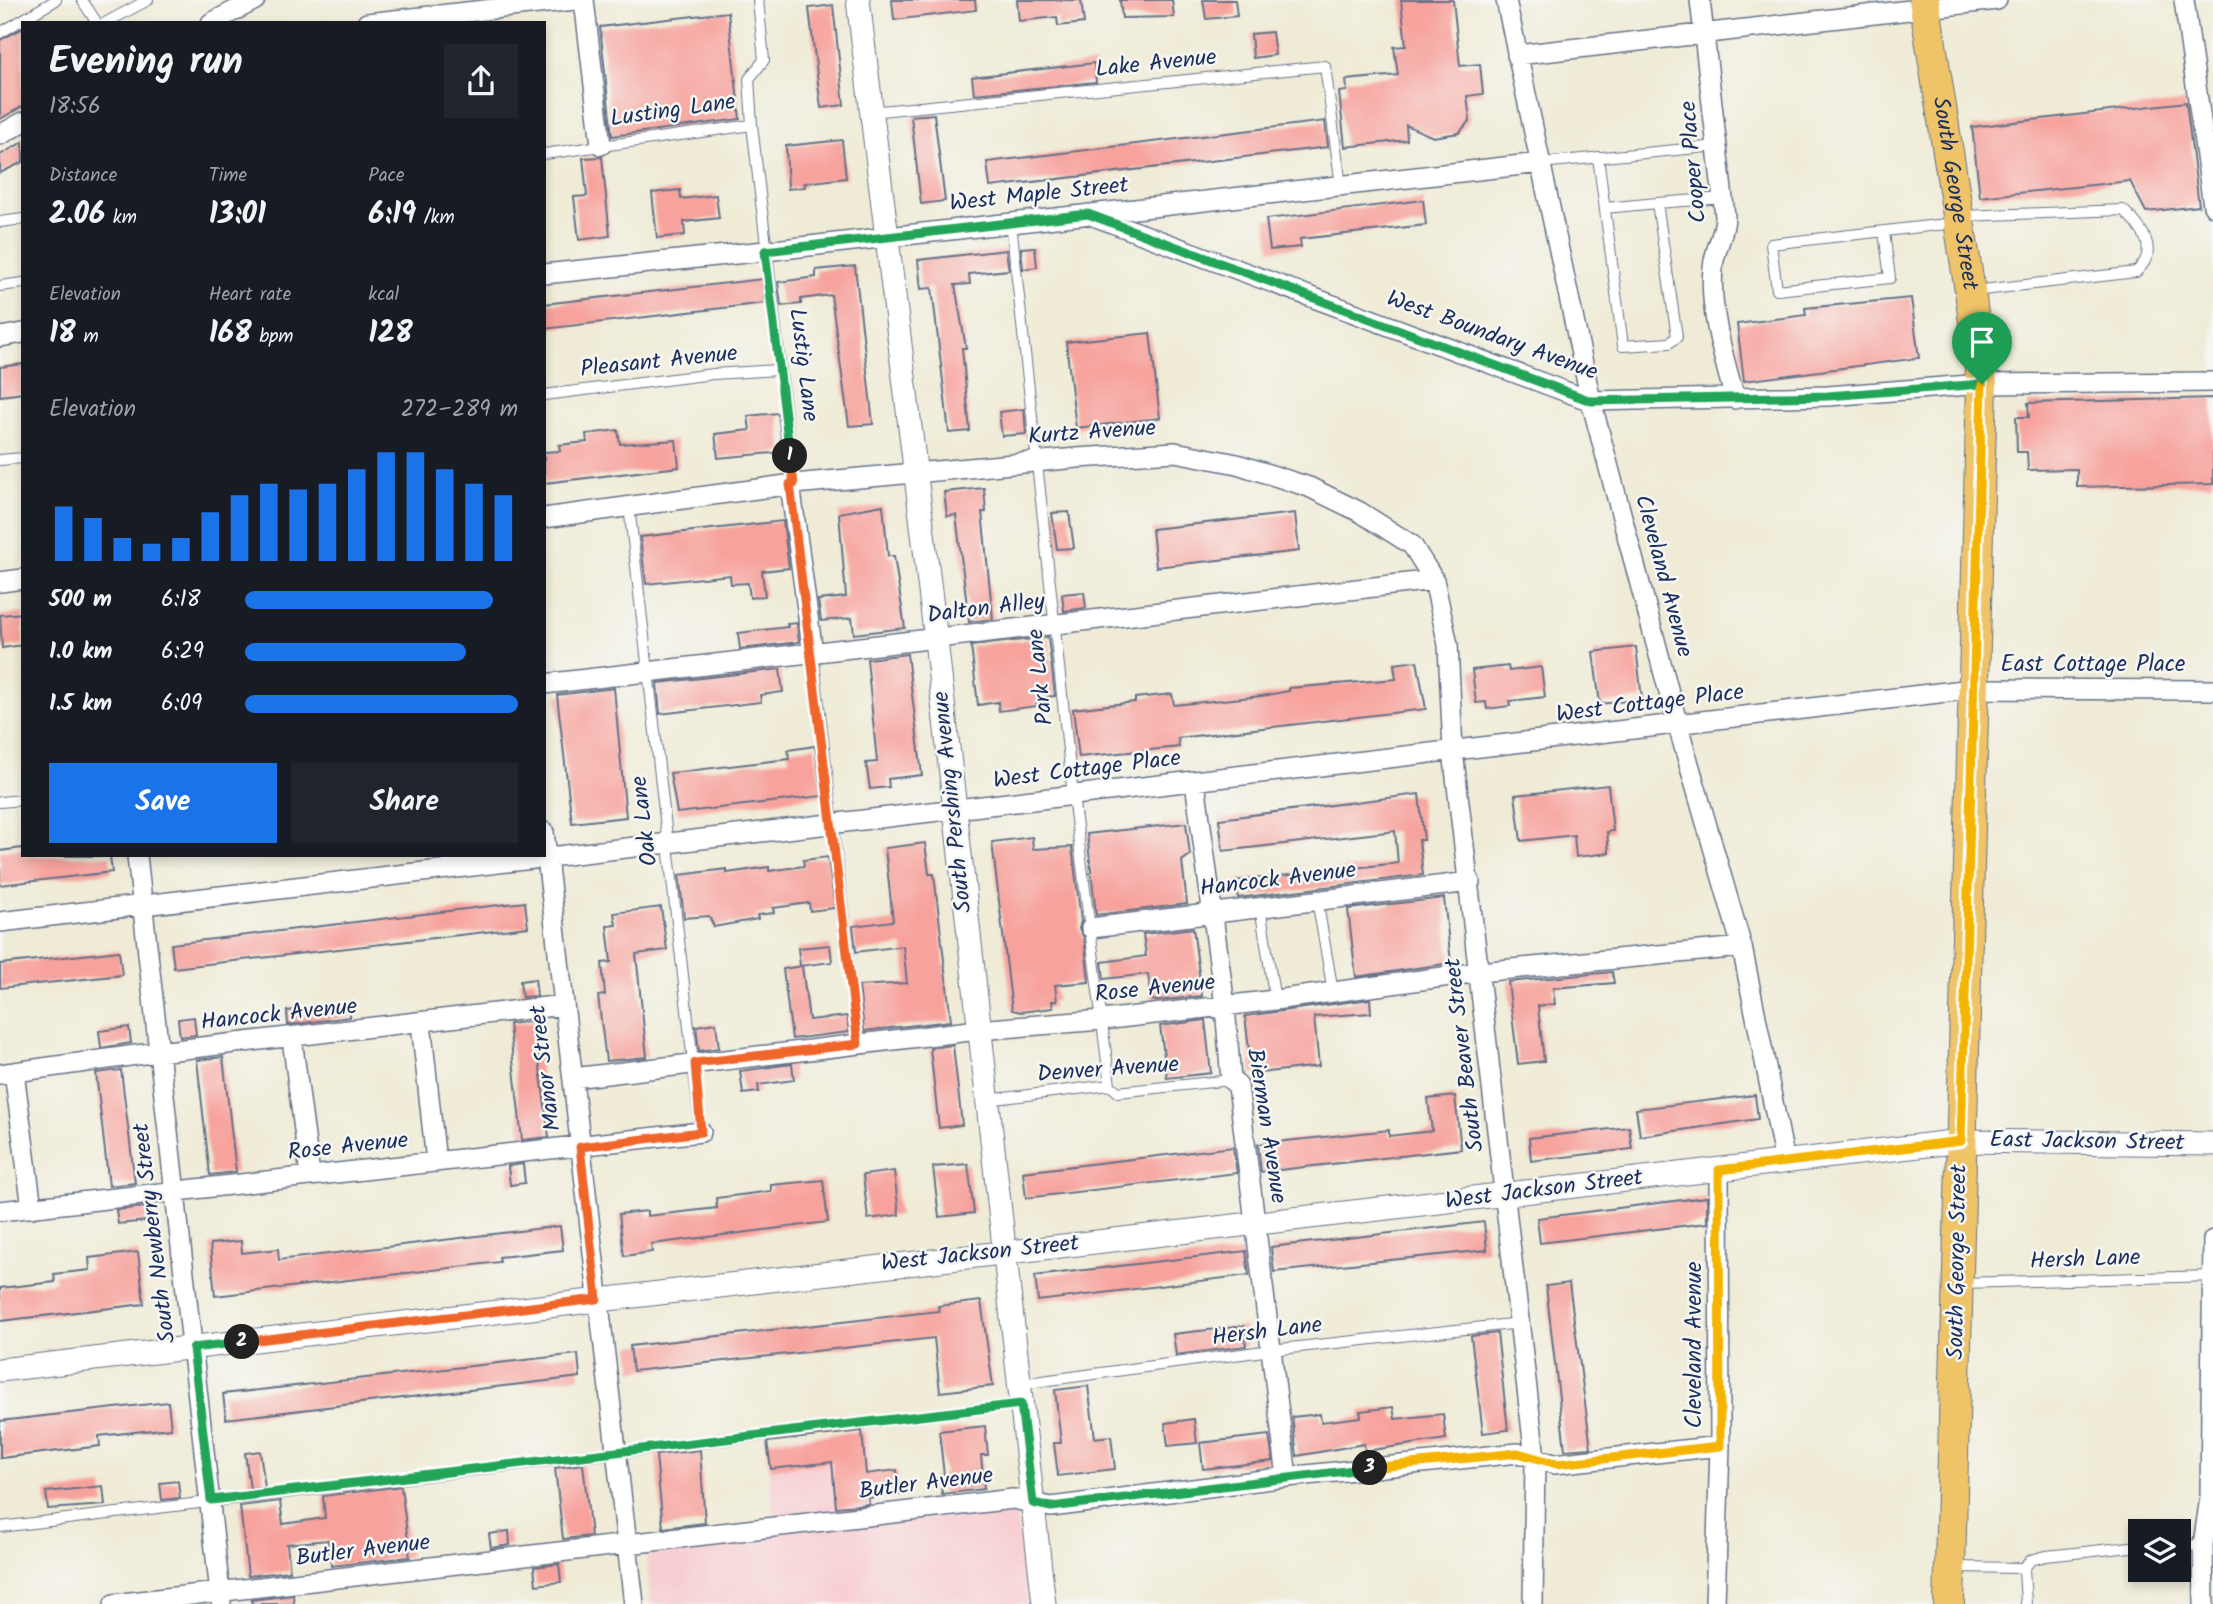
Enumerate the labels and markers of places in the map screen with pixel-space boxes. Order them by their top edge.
pin [1952,312,2012,384]
pin: 1 [772,438,808,474]
pin: 2 [224,1324,260,1360]
pin: 3 [1352,1450,1388,1486]

